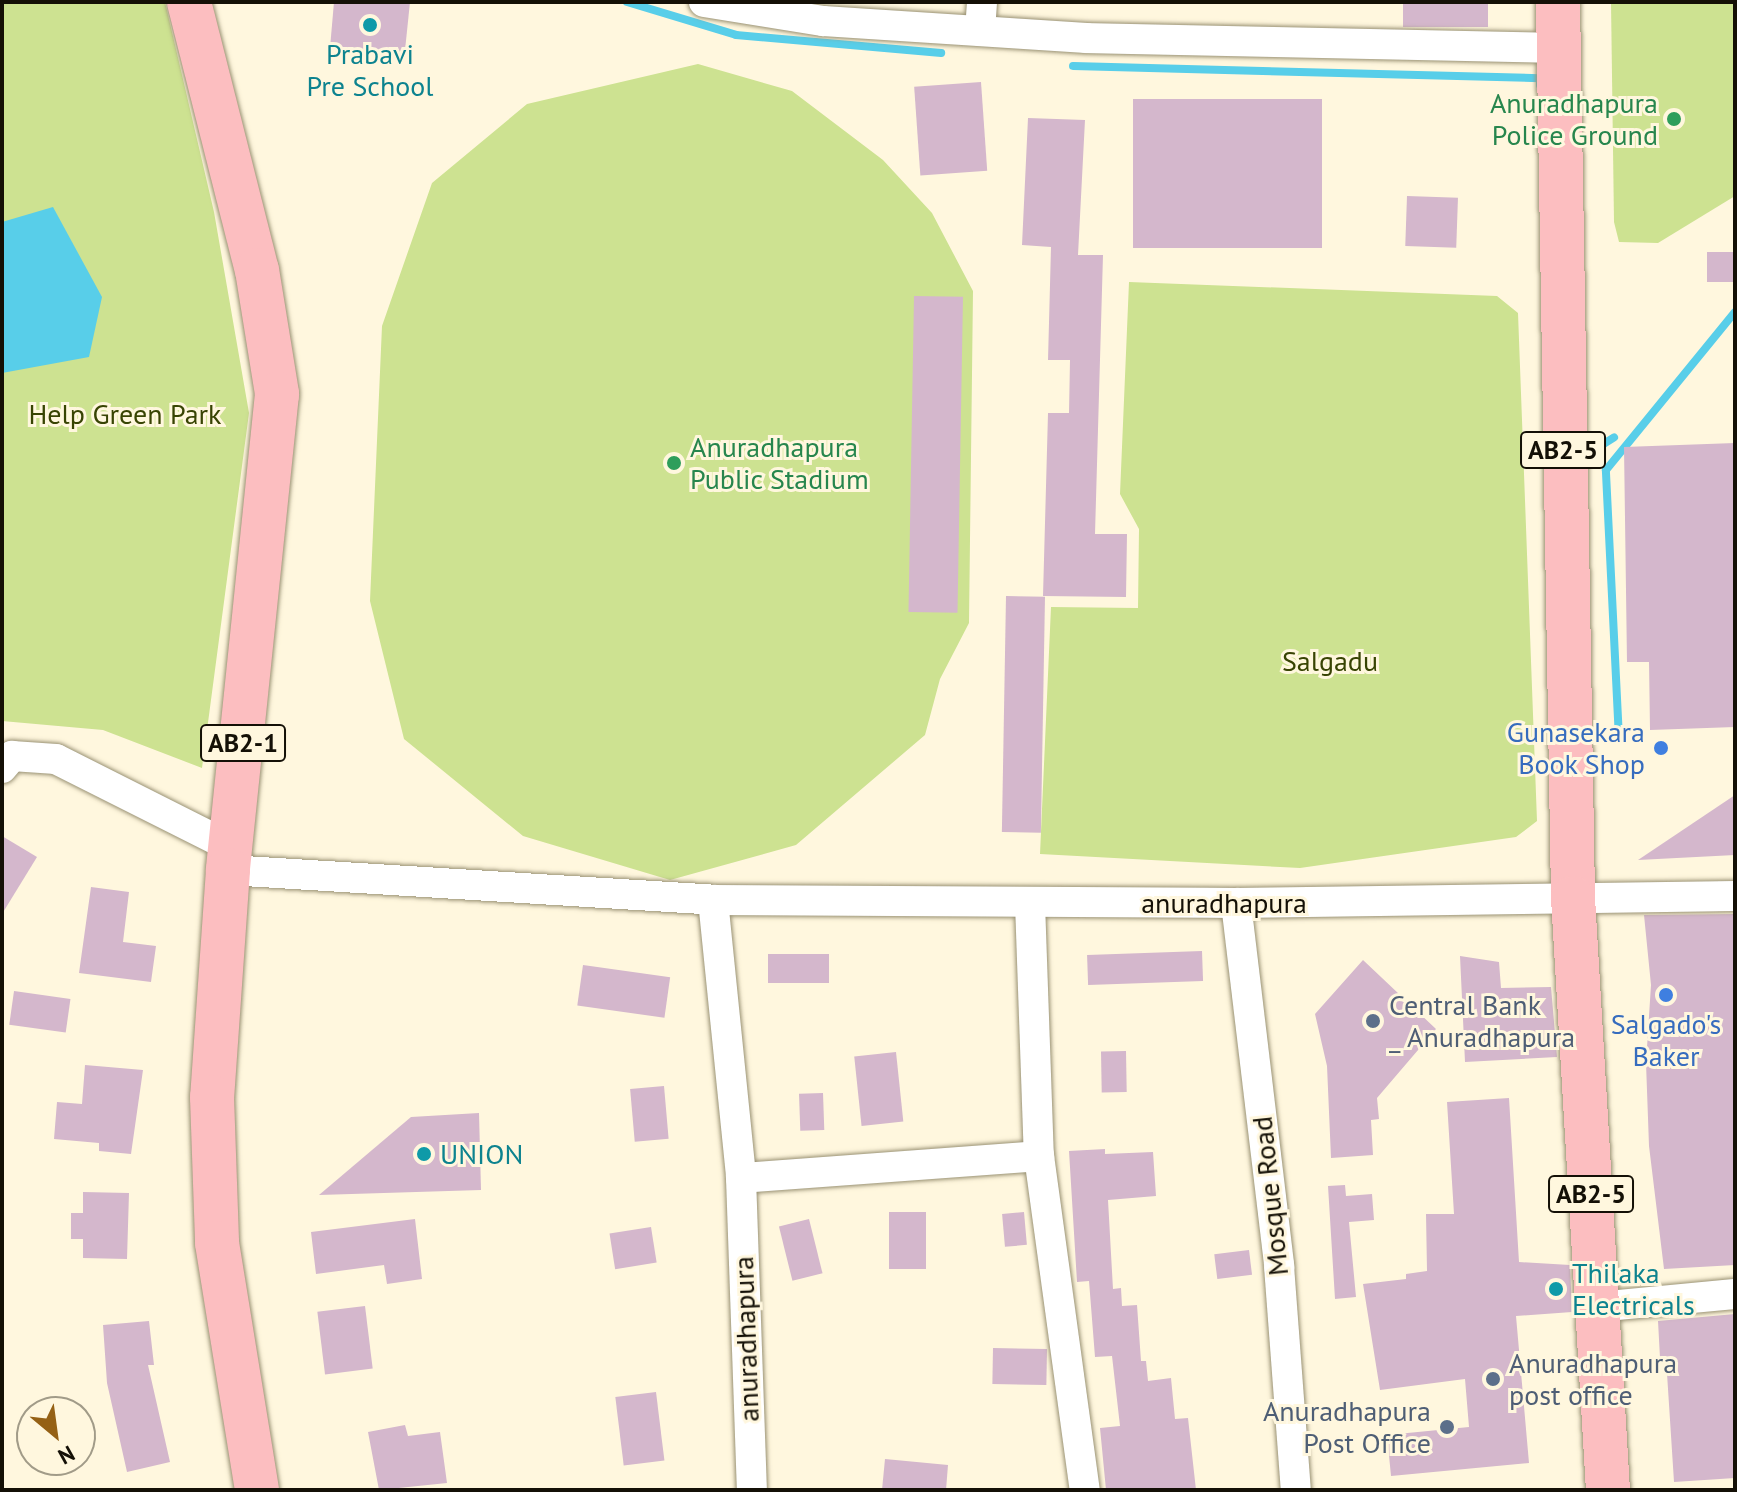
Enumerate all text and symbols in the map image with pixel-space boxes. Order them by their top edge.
marker: Prabavi Pre School [361,16,379,34]
place label: Prabavi Pre School [307,37,433,103]
place label: Anuradhapura Police Ground [1490,86,1658,152]
marker: Anuradhapura Police Ground [1665,110,1683,128]
park label: Help Green Park [29,397,221,431]
road number: AB2-5 [1519,428,1607,472]
place label: Anuradhapura Public Stadium [690,430,869,496]
marker: Anuradhapura Public Stadium [665,454,683,472]
park label: Salgadu [1282,644,1378,678]
place label: Gunasekara Book Shop [1507,715,1645,781]
road number: AB2-1 [199,721,287,765]
marker: Gunasekara Book Shop [1652,739,1670,757]
street label: anuradhapura [1141,886,1307,920]
marker: Salgado's Baker [1657,986,1675,1004]
place label: Central Bank _ Anuradhapura [1389,988,1576,1054]
place label: Salgado's Baker [1611,1007,1721,1073]
marker: Central Bank _ Anuradhapura [1364,1012,1382,1030]
street label: Mosque Road [1245,1115,1295,1277]
place label: UNION [440,1137,523,1171]
marker: UNION [415,1145,433,1163]
road number: AB2-5 [1547,1172,1635,1216]
street label: anuradhapura [726,1256,766,1422]
place label: Thilaka Electricals [1572,1256,1695,1322]
marker: Thilaka Electricals [1547,1280,1565,1298]
place label: Anuradhapura post office [1509,1346,1677,1412]
marker: Anuradhapura post office [1484,1370,1502,1388]
place label: Anuradhapura Post Office [1263,1394,1431,1460]
north arrow [16,1396,96,1476]
marker: Anuradhapura Post Office [1438,1418,1456,1436]
text: N [54,1439,80,1471]

